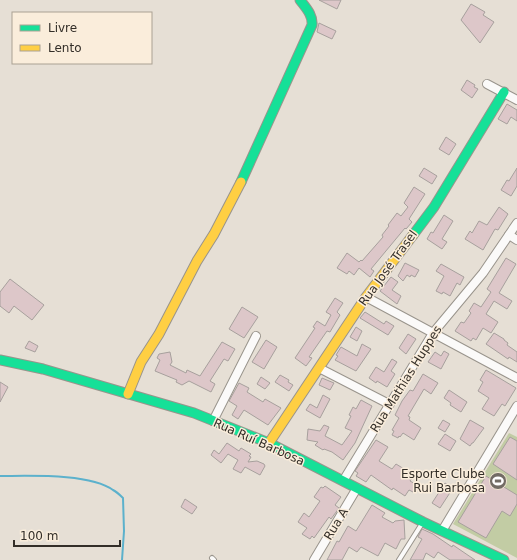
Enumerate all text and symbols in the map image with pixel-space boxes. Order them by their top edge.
legend [12,12,152,64]
text: Livre [48,21,77,35]
text: Lento [48,41,82,55]
street label: Rua José Trasel [356,228,420,308]
street label: Rua Mathias Huppes [368,323,444,435]
street label: Rua Ruí Barbosa [211,416,307,468]
place label: Esporte Clube Rui Barbosa [401,467,485,495]
sports icon: Esporte Clube Rui Barbosa [488,471,508,491]
street label: Rua A [321,505,351,543]
scale bar [14,522,120,548]
text: 100 m [20,529,58,543]

